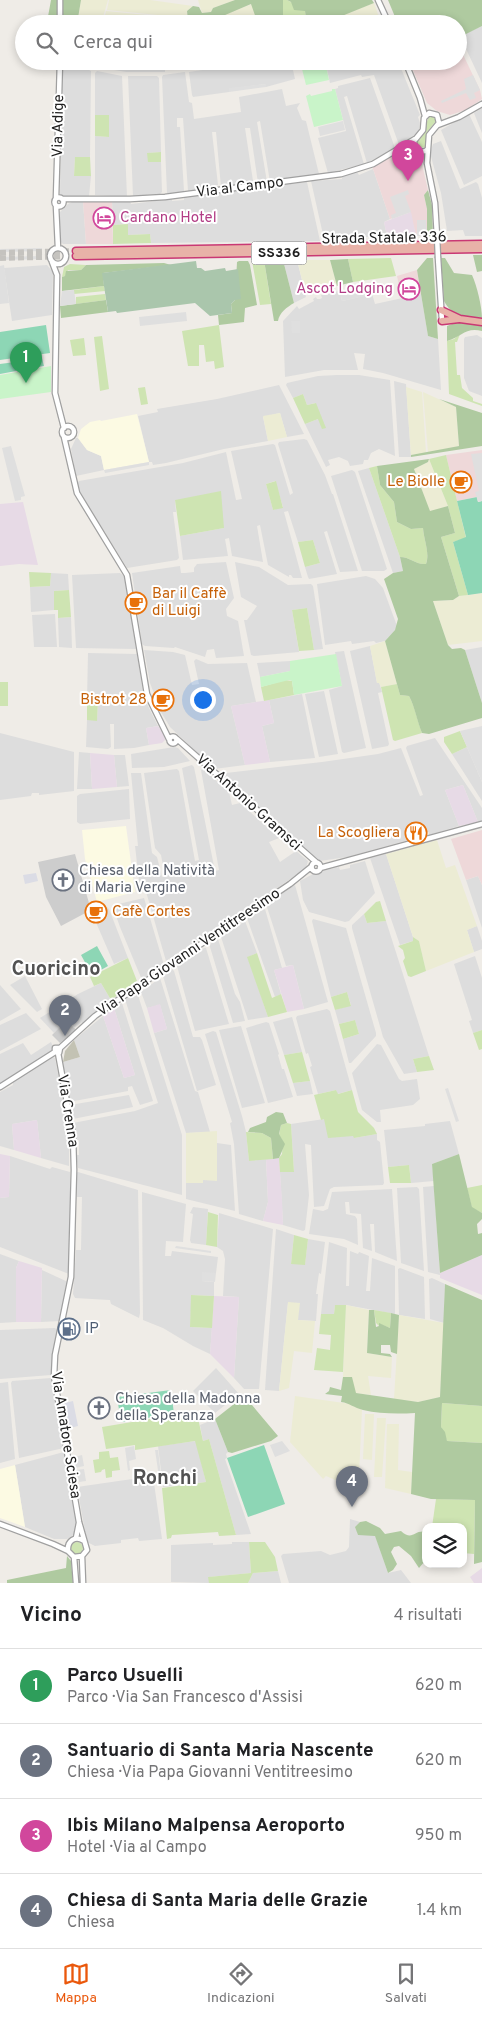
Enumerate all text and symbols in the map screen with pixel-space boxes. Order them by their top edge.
search box [15,15,467,70]
icon: search [33,29,61,57]
text: Cerca qui [73,31,153,55]
street label: Via Adige [49,94,69,158]
pin: 3 [392,140,424,181]
street label: Via al Campo [195,173,285,203]
hotel icon: Cardano Hotel [92,206,116,230]
place label: Cardano Hotel [120,209,217,228]
street label: Strada Statale 336 [321,228,447,250]
road number: SS336 [252,242,306,264]
hotel icon: Ascot Lodging [397,277,421,301]
place label: Ascot Lodging [296,280,393,299]
pin: 1 [10,342,42,383]
cafe icon: Le Biolle [449,470,473,494]
place label: Le Biolle [387,473,445,492]
place label: Bar il Caffè di Luigi [152,585,226,621]
cafe icon: Bar il Caffè di Luigi [124,591,148,615]
your location [190,687,216,713]
cafe icon: Bistrot 28 [151,688,175,712]
place label: Bistrot 28 [80,691,147,710]
street label: Via Antonio Gramsci [191,751,305,855]
restaurant icon: La Scogliera [404,821,428,845]
place label: La Scogliera [317,824,400,843]
place label: Chiesa della Natività di Maria Vergine [79,862,215,898]
church icon: Chiesa della Natività di Maria Vergine [51,868,75,892]
street label: Via Papa Giovanni Ventitreesimo [94,884,284,1022]
cafe icon: Cafè Cortes [84,900,108,924]
place label: Cafè Cortes [112,903,191,922]
district label: Cuoricino [11,957,101,983]
pin: 2 [49,995,81,1036]
street label: Via Crenna [52,1073,82,1149]
fuel station icon: IP [57,1317,81,1341]
place label: IP [85,1320,99,1339]
street label: Via Amatore Sciesa [46,1370,84,1500]
place label: Chiesa della Madonna della Speranza [115,1390,260,1426]
church icon: Chiesa della Madonna della Speranza [87,1396,111,1420]
district label: Ronchi [133,1466,197,1492]
pin: 4 [336,1466,368,1507]
map controls [422,1523,467,1568]
button: layers [422,1523,467,1568]
text: Vicino [20,1602,82,1629]
text: 4 risultati [394,1606,462,1626]
text: Parco Usuelli [67,1664,183,1688]
text: 1 [33,1676,39,1696]
text: 620 m [415,1676,462,1696]
text: Parco · Via San Francesco d'Assisi [67,1688,303,1708]
text: Santuario di Santa Maria Nascente [67,1739,374,1763]
text: 2 [31,1751,41,1771]
text: 620 m [415,1751,462,1771]
text: Chiesa · Via Papa Giovanni Ventitreesimo [67,1763,353,1783]
text: Ibis Milano Malpensa Aeroporto [67,1814,345,1838]
text: 3 [31,1826,41,1846]
text: 950 m [415,1826,462,1846]
text: Hotel · Via al Campo [67,1838,207,1858]
text: Chiesa di Santa Maria delle Grazie [67,1889,368,1913]
text: 4 [31,1901,41,1921]
text: 1.4 km [417,1901,462,1921]
text: Chiesa [67,1913,115,1933]
tab: Mappa [55,1960,97,2007]
tab: Indicazioni [207,1960,275,2007]
tab: Salvati [385,1960,427,2007]

